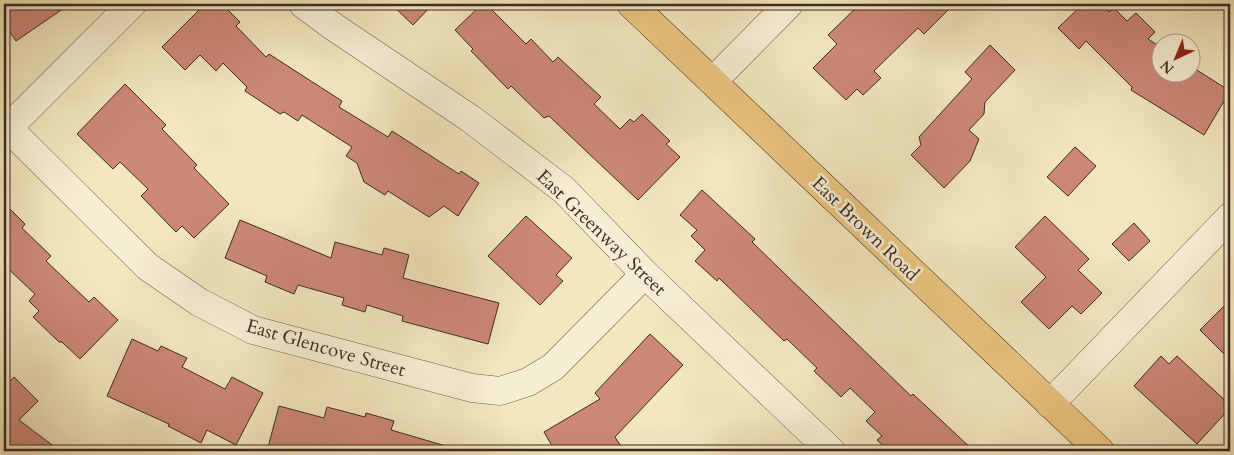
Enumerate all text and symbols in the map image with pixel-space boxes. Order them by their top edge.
north arrow [1152,32,1202,82]
text: N [1156,56,1178,78]
street label: East Greenway Street [531,164,672,302]
street label: East Brown Road [806,171,925,287]
street label: East Glencove Street [243,313,408,383]

